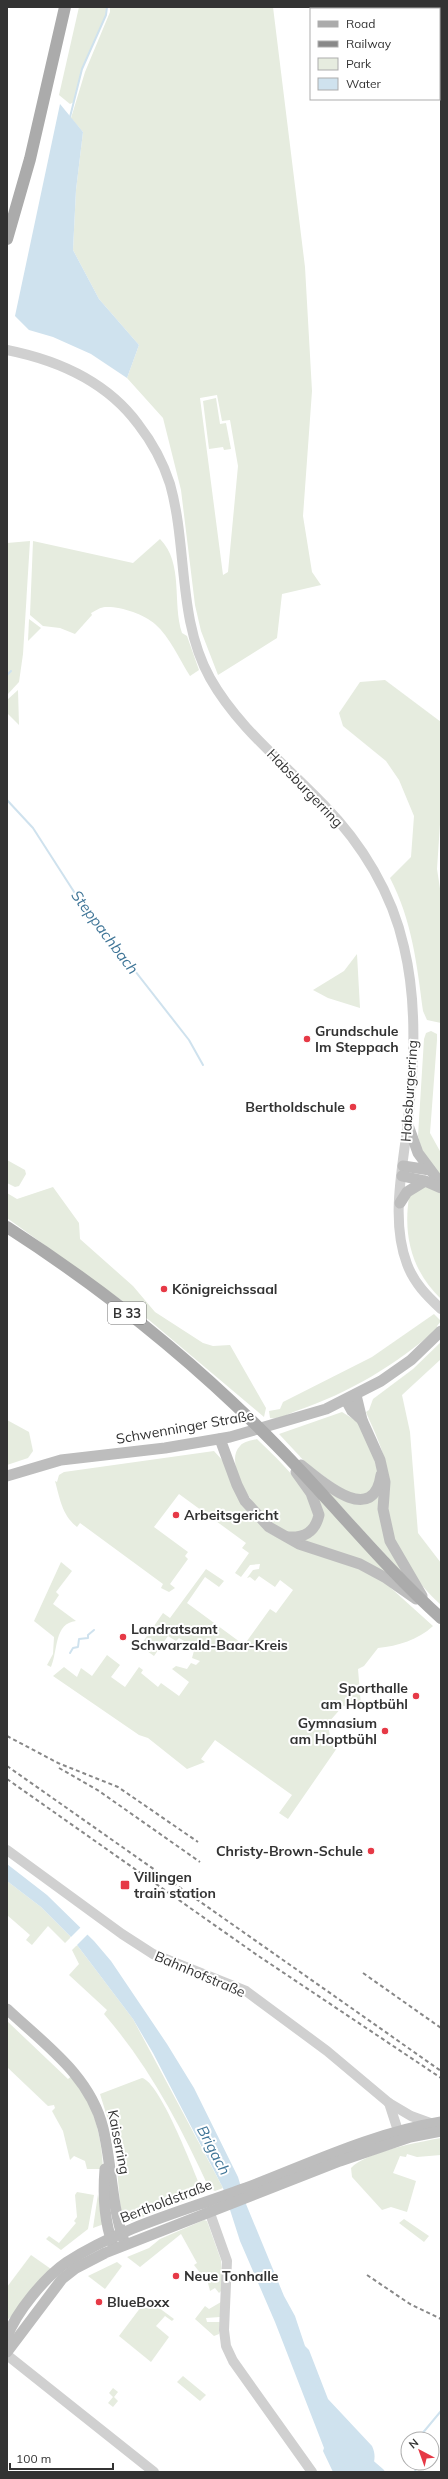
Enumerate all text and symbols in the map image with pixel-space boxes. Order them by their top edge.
legend [310,8,440,100]
text: Road [346,16,375,31]
text: Railway [346,36,392,51]
text: Park [346,56,372,71]
text: Water [346,76,382,91]
street label: Habsburgerring [263,745,347,831]
water label: Steppachbach [67,886,143,978]
place label: Grundschule Im Steppach [315,1022,399,1056]
marker: Grundschule Im Steppach [302,1034,312,1044]
street label: Habsburgerring [396,1039,422,1143]
place label: Bertholdschule [245,1098,345,1116]
marker: Bertholdschule [348,1102,358,1112]
place label: Königreichssaal [172,1280,278,1298]
marker: Königreichssaal [159,1284,169,1294]
road number: B 33 [108,1302,146,1324]
street label: Schwenninger Straße [115,1406,255,1448]
place label: Arbeitsgericht [184,1506,279,1524]
marker: Arbeitsgericht [171,1510,181,1520]
place label: Landratsamt Schwarzald-Baar-Kreis [131,1620,288,1654]
marker: Landratsamt Schwarzald-Baar-Kreis [118,1632,128,1642]
place label: Sporthalle am Hoptbühl [321,1679,408,1713]
marker: Sporthalle am Hoptbühl [411,1691,421,1701]
place label: Gymnasium am Hoptbühl [290,1714,377,1748]
marker: Gymnasium am Hoptbühl [380,1726,390,1736]
place label: Christy-Brown-Schule [216,1842,363,1860]
marker: Christy-Brown-Schule [366,1846,376,1856]
place label: Villingen train station [133,1868,216,1902]
marker: Villingen train station [119,1879,131,1891]
street label: Bahnhofstraße [152,1947,248,2001]
street label: Kaiserring [104,2108,134,2176]
water label: Brigach [193,2122,235,2178]
street label: Bertholdstraße [117,2175,215,2227]
place label: Neue Tonhalle [184,2267,279,2285]
marker: Neue Tonhalle [171,2271,181,2281]
place label: BlueBoxx [107,2293,170,2311]
marker: BlueBoxx [94,2297,104,2307]
north arrow [400,2431,440,2471]
text: N [406,2435,421,2451]
scale bar [10,2445,113,2471]
text: 100 m [16,2451,51,2466]

